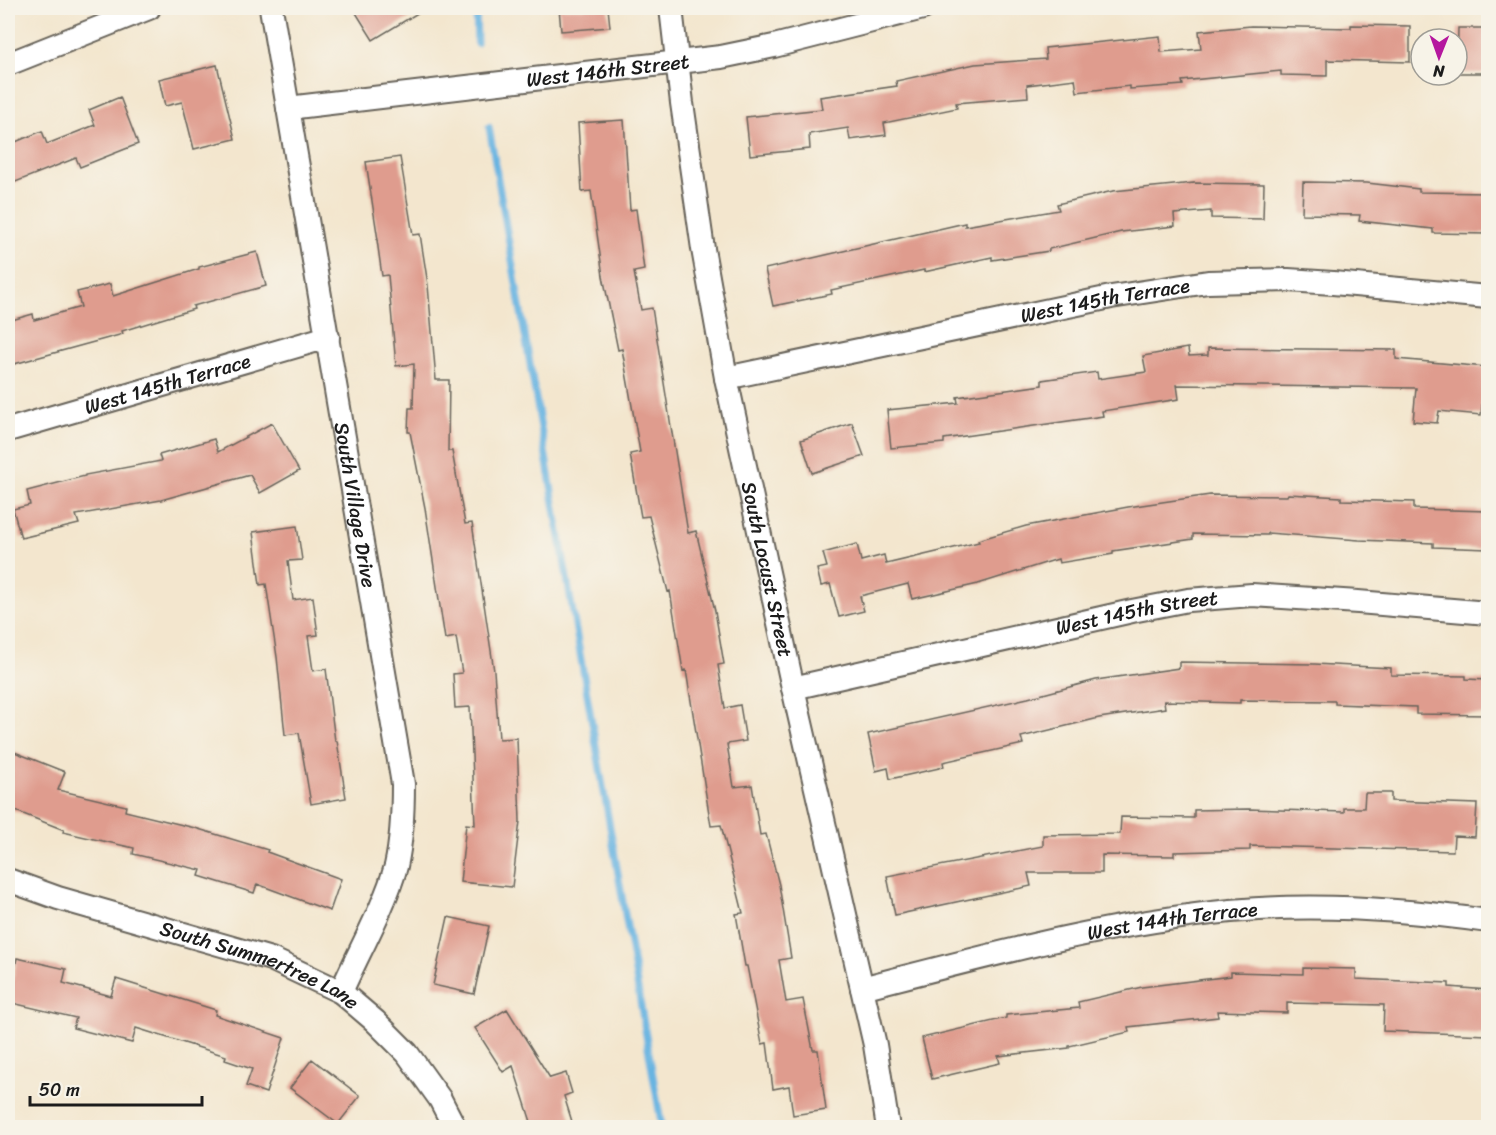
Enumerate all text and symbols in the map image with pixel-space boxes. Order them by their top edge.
north arrow [1409,27,1469,87]
street label: West 146th Street [524,44,692,98]
text: N [1432,57,1446,86]
street label: West 145th Terrace [1017,268,1193,334]
street label: West 145th Terrace [80,343,255,425]
street label: South Village Drive [324,419,386,591]
street label: South Locust Street [731,478,803,661]
street label: West 145th Street [1052,581,1219,646]
street label: West 144th Terrace [1084,892,1259,951]
street label: South Summertree Lane [156,911,367,1019]
scale bar [30,1069,202,1107]
text: 50 m [39,1074,80,1106]

